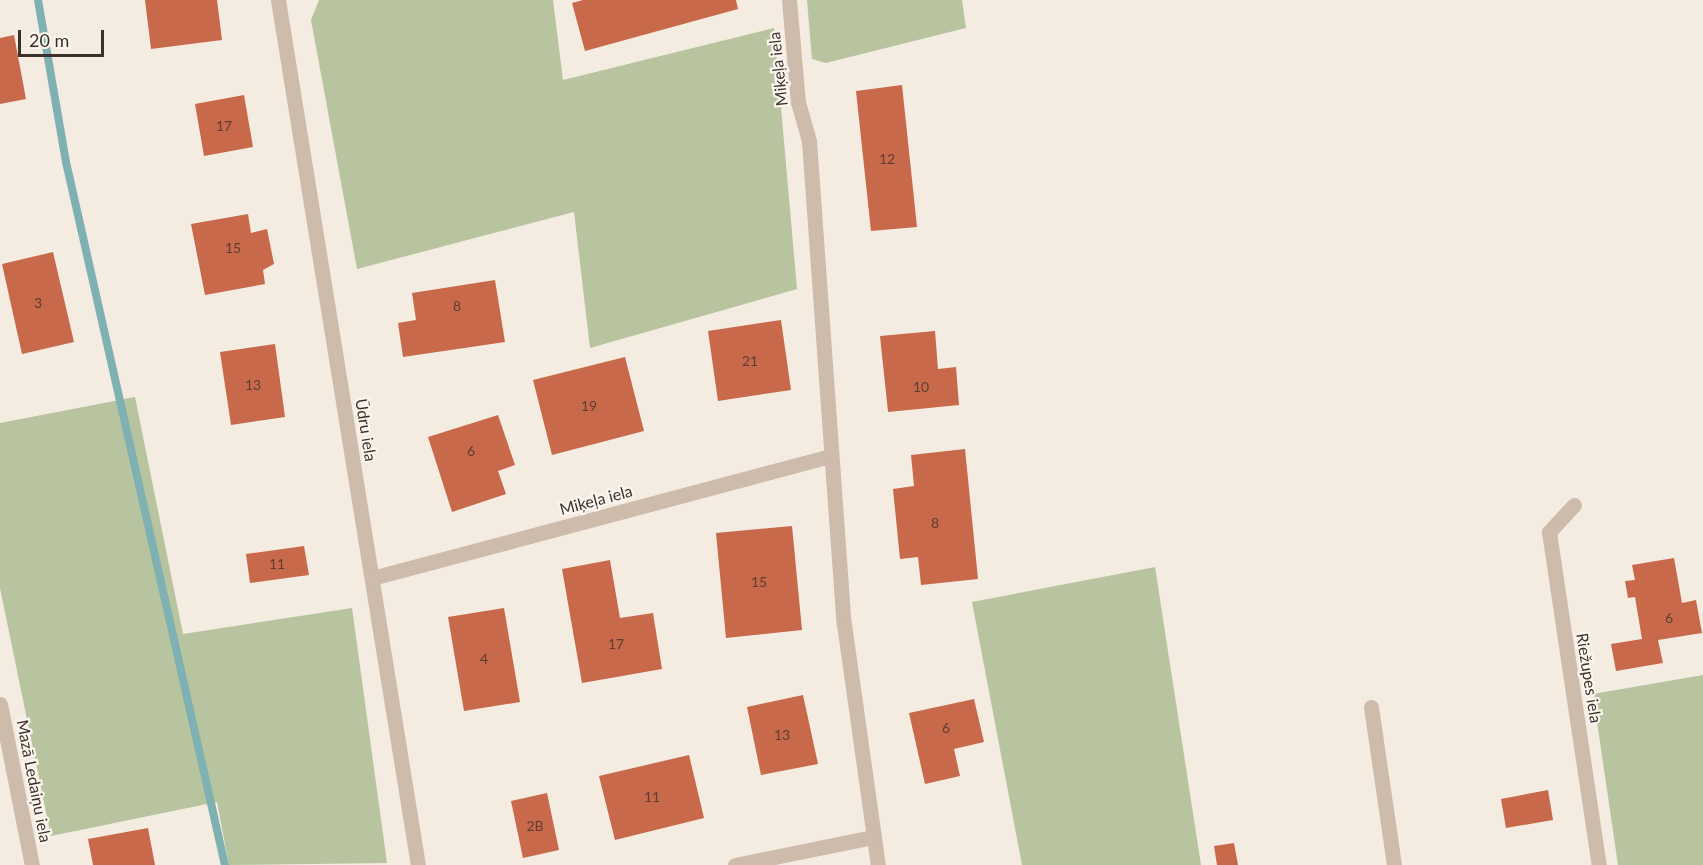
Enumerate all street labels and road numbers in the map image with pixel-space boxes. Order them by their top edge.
street label: Miķeļa iela [765,31,791,107]
street label: Ūdru iela [352,397,380,463]
street label: Miķeļa iela [558,481,634,519]
street label: Riežupes iela [1572,632,1606,724]
street label: Mazā Ledaiņu iela [13,718,55,844]

